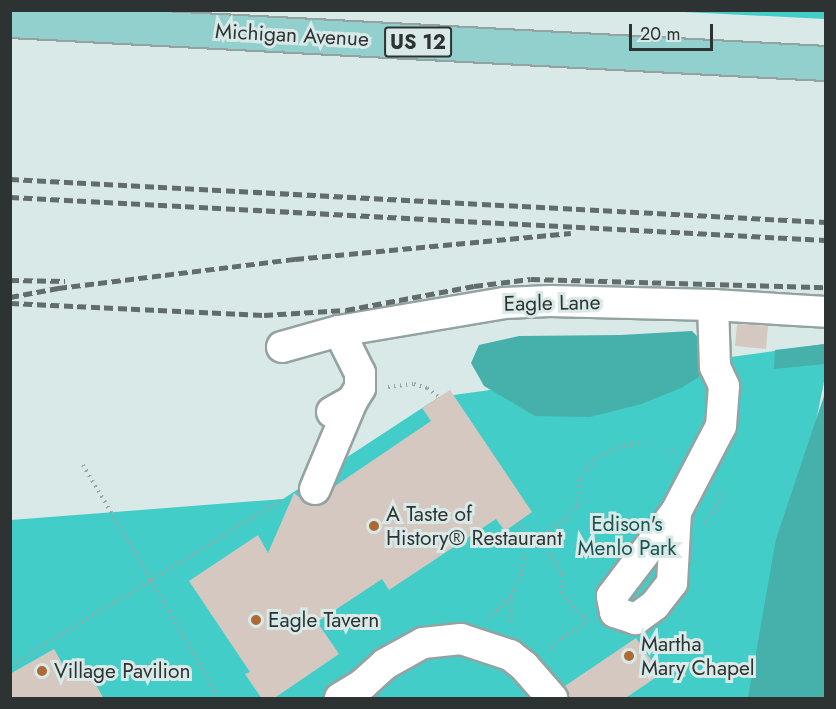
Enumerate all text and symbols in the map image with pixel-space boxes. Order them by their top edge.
scale bar [632,12,716,50]
street label: Michigan Avenue [215,18,369,52]
text: 20 m [640,21,680,47]
road number: US 12 [384,25,452,59]
street label: Eagle Lane [503,290,601,316]
place label: A Taste of History® Restaurant [386,501,562,551]
park label: Edison's Menlo Park [578,511,676,561]
marker: A Taste of History® Restaurant [367,519,381,533]
place label: Eagle Tavern [268,607,379,633]
marker: Eagle Tavern [249,613,263,627]
place label: Martha Mary Chapel [641,631,755,681]
marker: Martha Mary Chapel [622,649,636,663]
place label: Village Pavilion [54,658,191,684]
marker: Village Pavilion [35,664,49,678]

